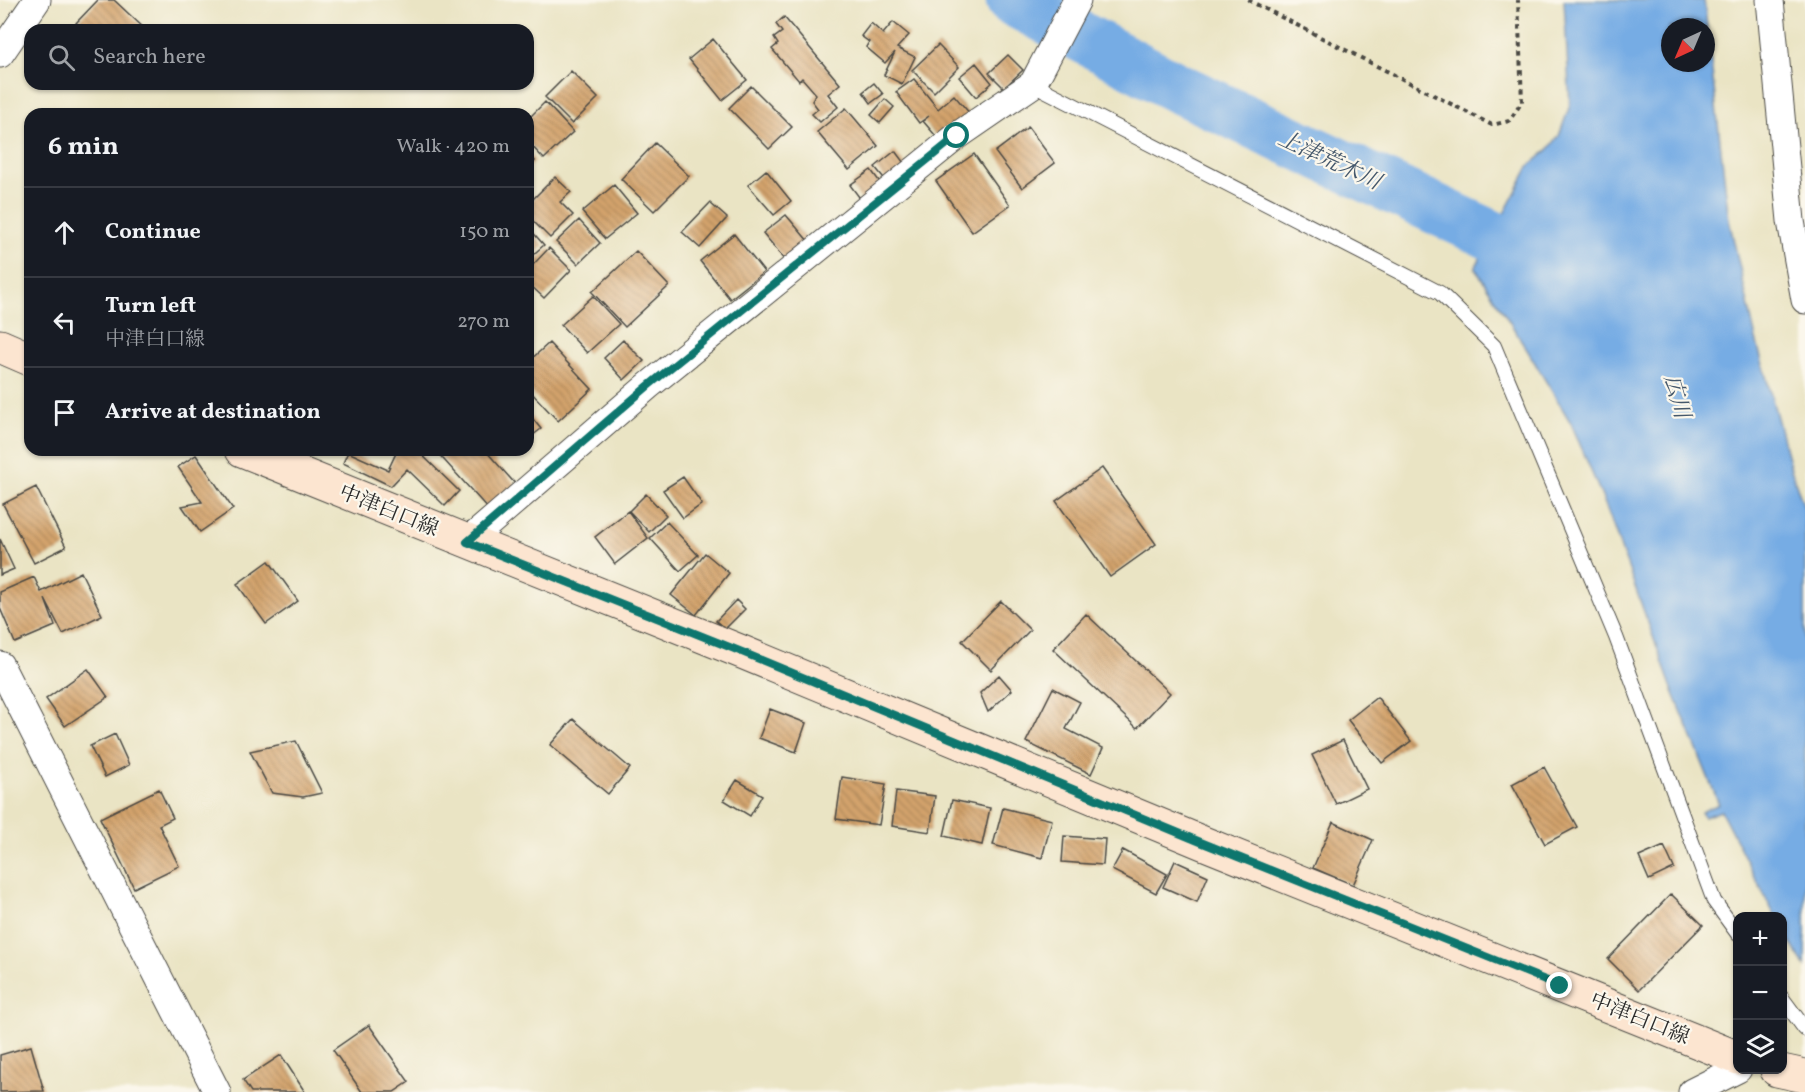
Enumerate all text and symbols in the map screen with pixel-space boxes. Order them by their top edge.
north arrow [1661,18,1715,72]
search box [24,24,534,90]
icon: search [45,41,78,74]
text: Search here [93,42,206,73]
route start [943,122,969,148]
water label: 上津荒木川 [1273,124,1387,199]
text: 6 min [48,129,119,165]
text: Walk · 420 m [396,133,510,161]
icon: ahead [48,216,81,249]
text: Continue [105,217,201,248]
text: 150 m [459,218,510,246]
text: Turn left [105,291,196,322]
icon: left [48,306,81,339]
text: 270 m [457,308,510,336]
text: 中津白口線 [105,326,205,354]
water label: 広川 [1655,371,1697,424]
icon: arrive [48,396,81,429]
text: Arrive at destination [105,397,321,428]
street label: 中津白口線 [334,478,443,545]
map controls [1733,912,1787,1074]
button: + [1733,912,1787,966]
button: − [1733,966,1787,1020]
route end [1546,972,1572,998]
street label: 中津白口線 [1585,986,1694,1053]
button: layers [1733,1020,1787,1074]

